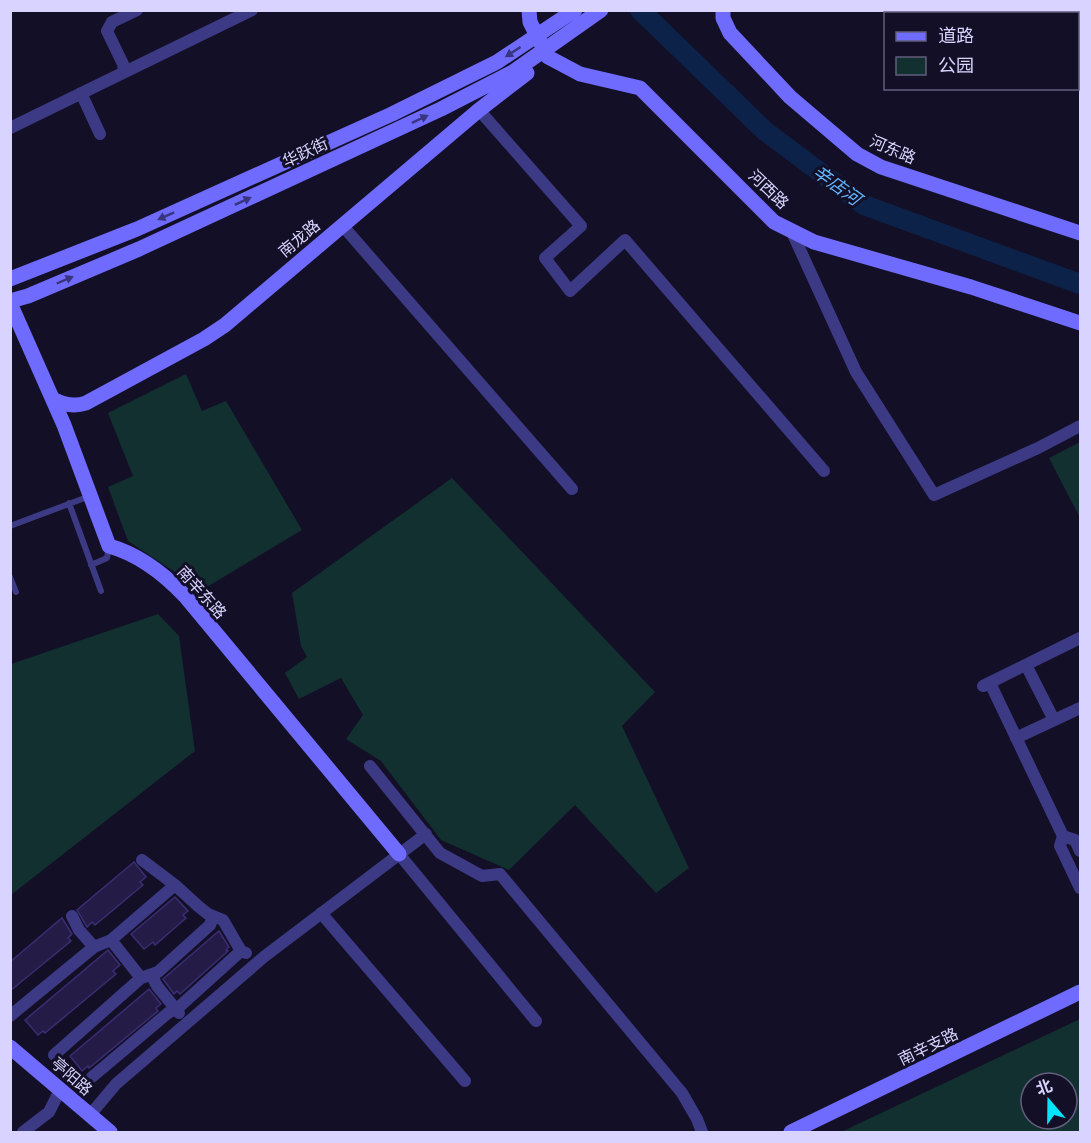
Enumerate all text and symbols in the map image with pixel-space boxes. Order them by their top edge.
legend [884,12,1079,90]
text: 道路 [938,24,974,47]
one-way arrow [504,47,521,58]
text: 公园 [938,54,974,77]
one-way arrow [411,114,428,123]
street label: 河东路 [867,130,919,168]
street label: 华跃街 [279,133,331,171]
water label: 辛店河 [808,160,868,212]
street label: 河西路 [745,165,793,213]
one-way arrow [235,196,252,205]
one-way arrow [156,211,174,221]
street label: 南龙路 [274,215,324,261]
one-way arrow [56,275,74,284]
street label: 南辛东路 [173,562,231,622]
street label: 南辛支路 [895,1023,961,1069]
street label: 亭阳路 [47,1053,97,1099]
north arrow [1019,1071,1079,1131]
text: 北 [1033,1075,1055,1099]

